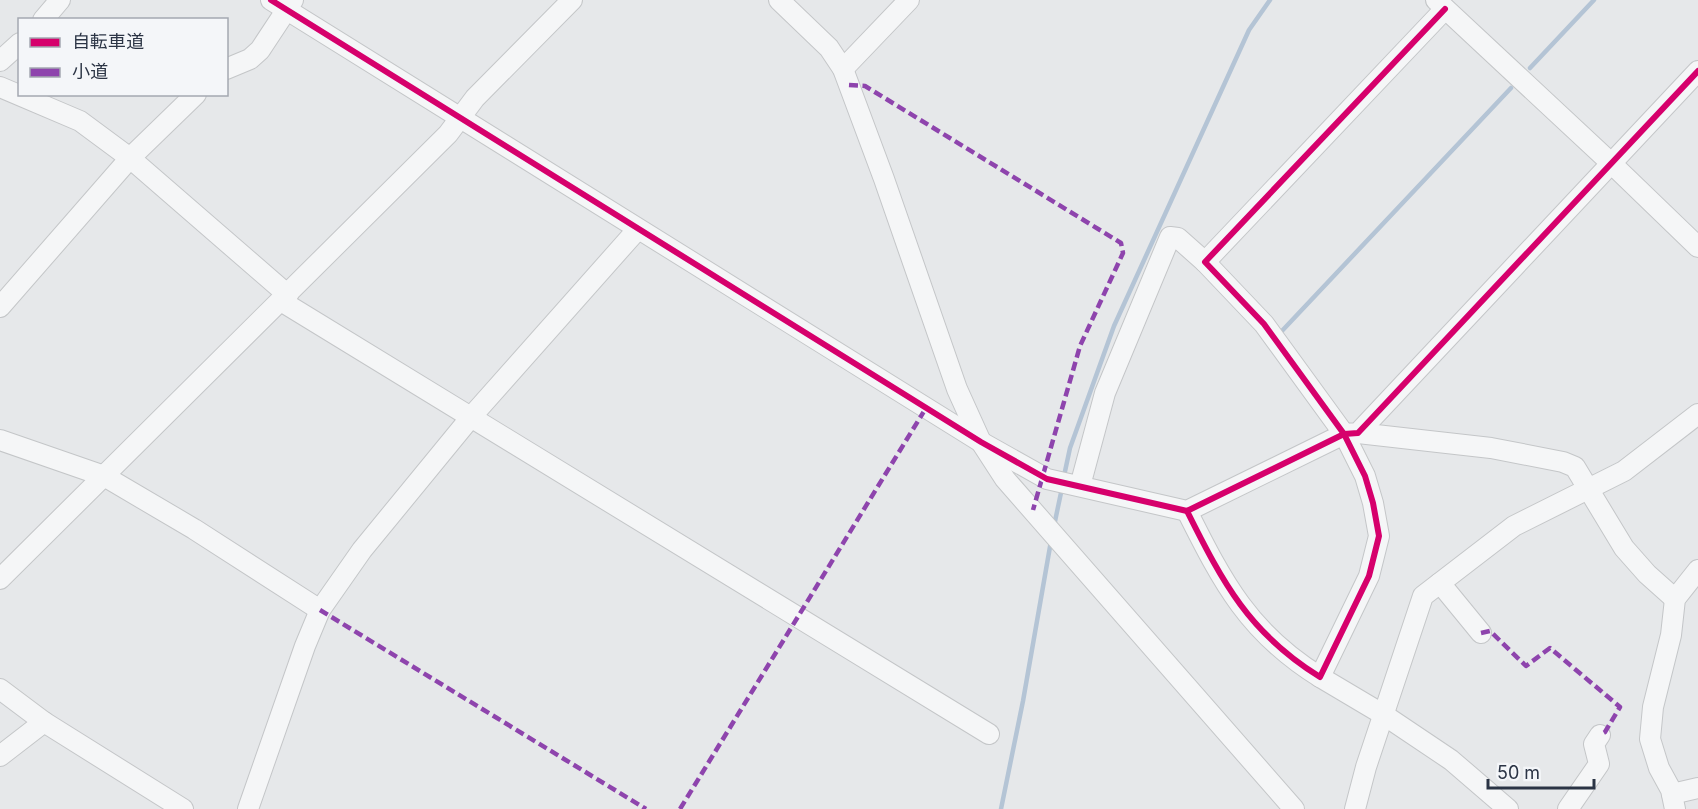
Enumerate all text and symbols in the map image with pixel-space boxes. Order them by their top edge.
legend [18,18,228,96]
text: 自転車道 [72,31,144,52]
text: 小道 [72,61,108,82]
scale bar [1488,752,1594,790]
text: 50 m [1497,762,1540,783]

